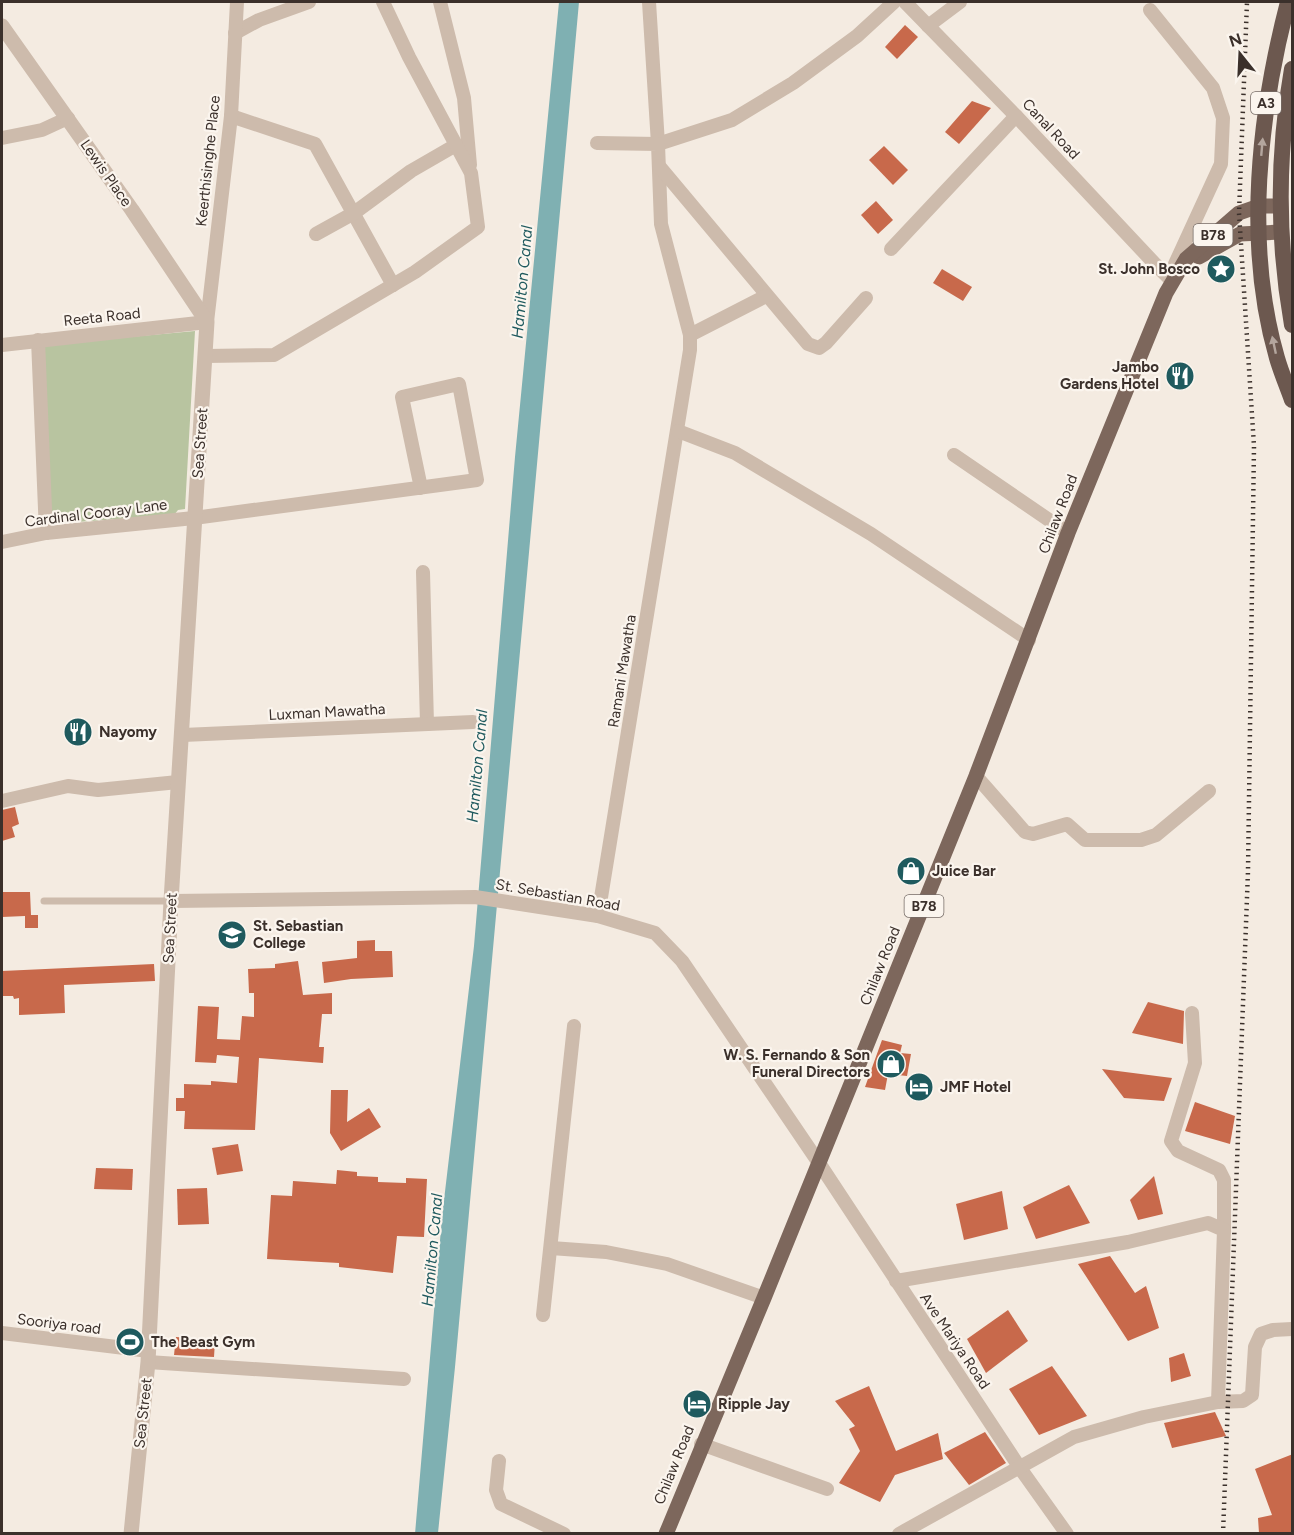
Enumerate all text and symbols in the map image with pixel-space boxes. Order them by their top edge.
north arrow [1210,24,1270,84]
text: N [1227,29,1244,51]
road number: A3 [1251,92,1281,114]
street label: Keerthisinghe Place [192,94,224,228]
street label: Canal Road [1018,95,1084,163]
street label: Lewis Place [76,136,136,210]
one-way arrow [1257,138,1267,157]
water label: Hamilton Canal [508,224,536,339]
road number: B78 [1194,224,1232,246]
place icon: St. John Bosco [1205,253,1237,285]
place label: St. John Bosco [1098,260,1200,278]
street label: Reeta Road [63,304,141,330]
one-way arrow [1269,335,1278,354]
place label: Jambo Gardens Hotel [1060,358,1159,393]
restaurant icon: Jambo Gardens Hotel [1164,360,1196,392]
street label: Sea Street [189,407,211,479]
street label: Chilaw Road [1035,472,1081,556]
street label: Cardinal Cooray Lane [24,495,168,531]
street label: Ramani Mawatha [604,613,640,729]
street label: Luxman Mawatha [268,700,386,724]
water label: Hamilton Canal [463,708,491,823]
restaurant icon: Nayomy [62,716,94,748]
place label: Nayomy [99,723,157,741]
shop icon: Juice Bar [895,855,927,887]
place label: Juice Bar [932,862,996,880]
street label: St. Sebastian Road [494,875,622,915]
street label: Sea Street [159,892,181,964]
road number: B78 [904,895,944,917]
place label: St. Sebastian College [253,917,343,952]
school or university icon: St. Sebastian College [216,919,248,951]
street label: Chilaw Road [856,924,904,1008]
place label: W. S. Fernando & Son Funeral Directors [723,1046,870,1081]
shop icon: W. S. Fernando & Son Funeral Directors [875,1048,907,1080]
hotel icon: JMF Hotel [903,1071,935,1103]
place label: JMF Hotel [940,1078,1011,1096]
water label: Hamilton Canal [418,1192,446,1307]
street label: Ave Mariya Road [916,1290,994,1392]
street label: Sooriya road [16,1310,102,1338]
sports icon: The Beast Gym [114,1326,146,1358]
place label: The Beast Gym [151,1333,255,1351]
street label: Sea Street [130,1377,156,1449]
hotel icon: Ripple Jay [681,1388,713,1420]
place label: Ripple Jay [718,1395,790,1413]
street label: Chilaw Road [650,1423,698,1507]

